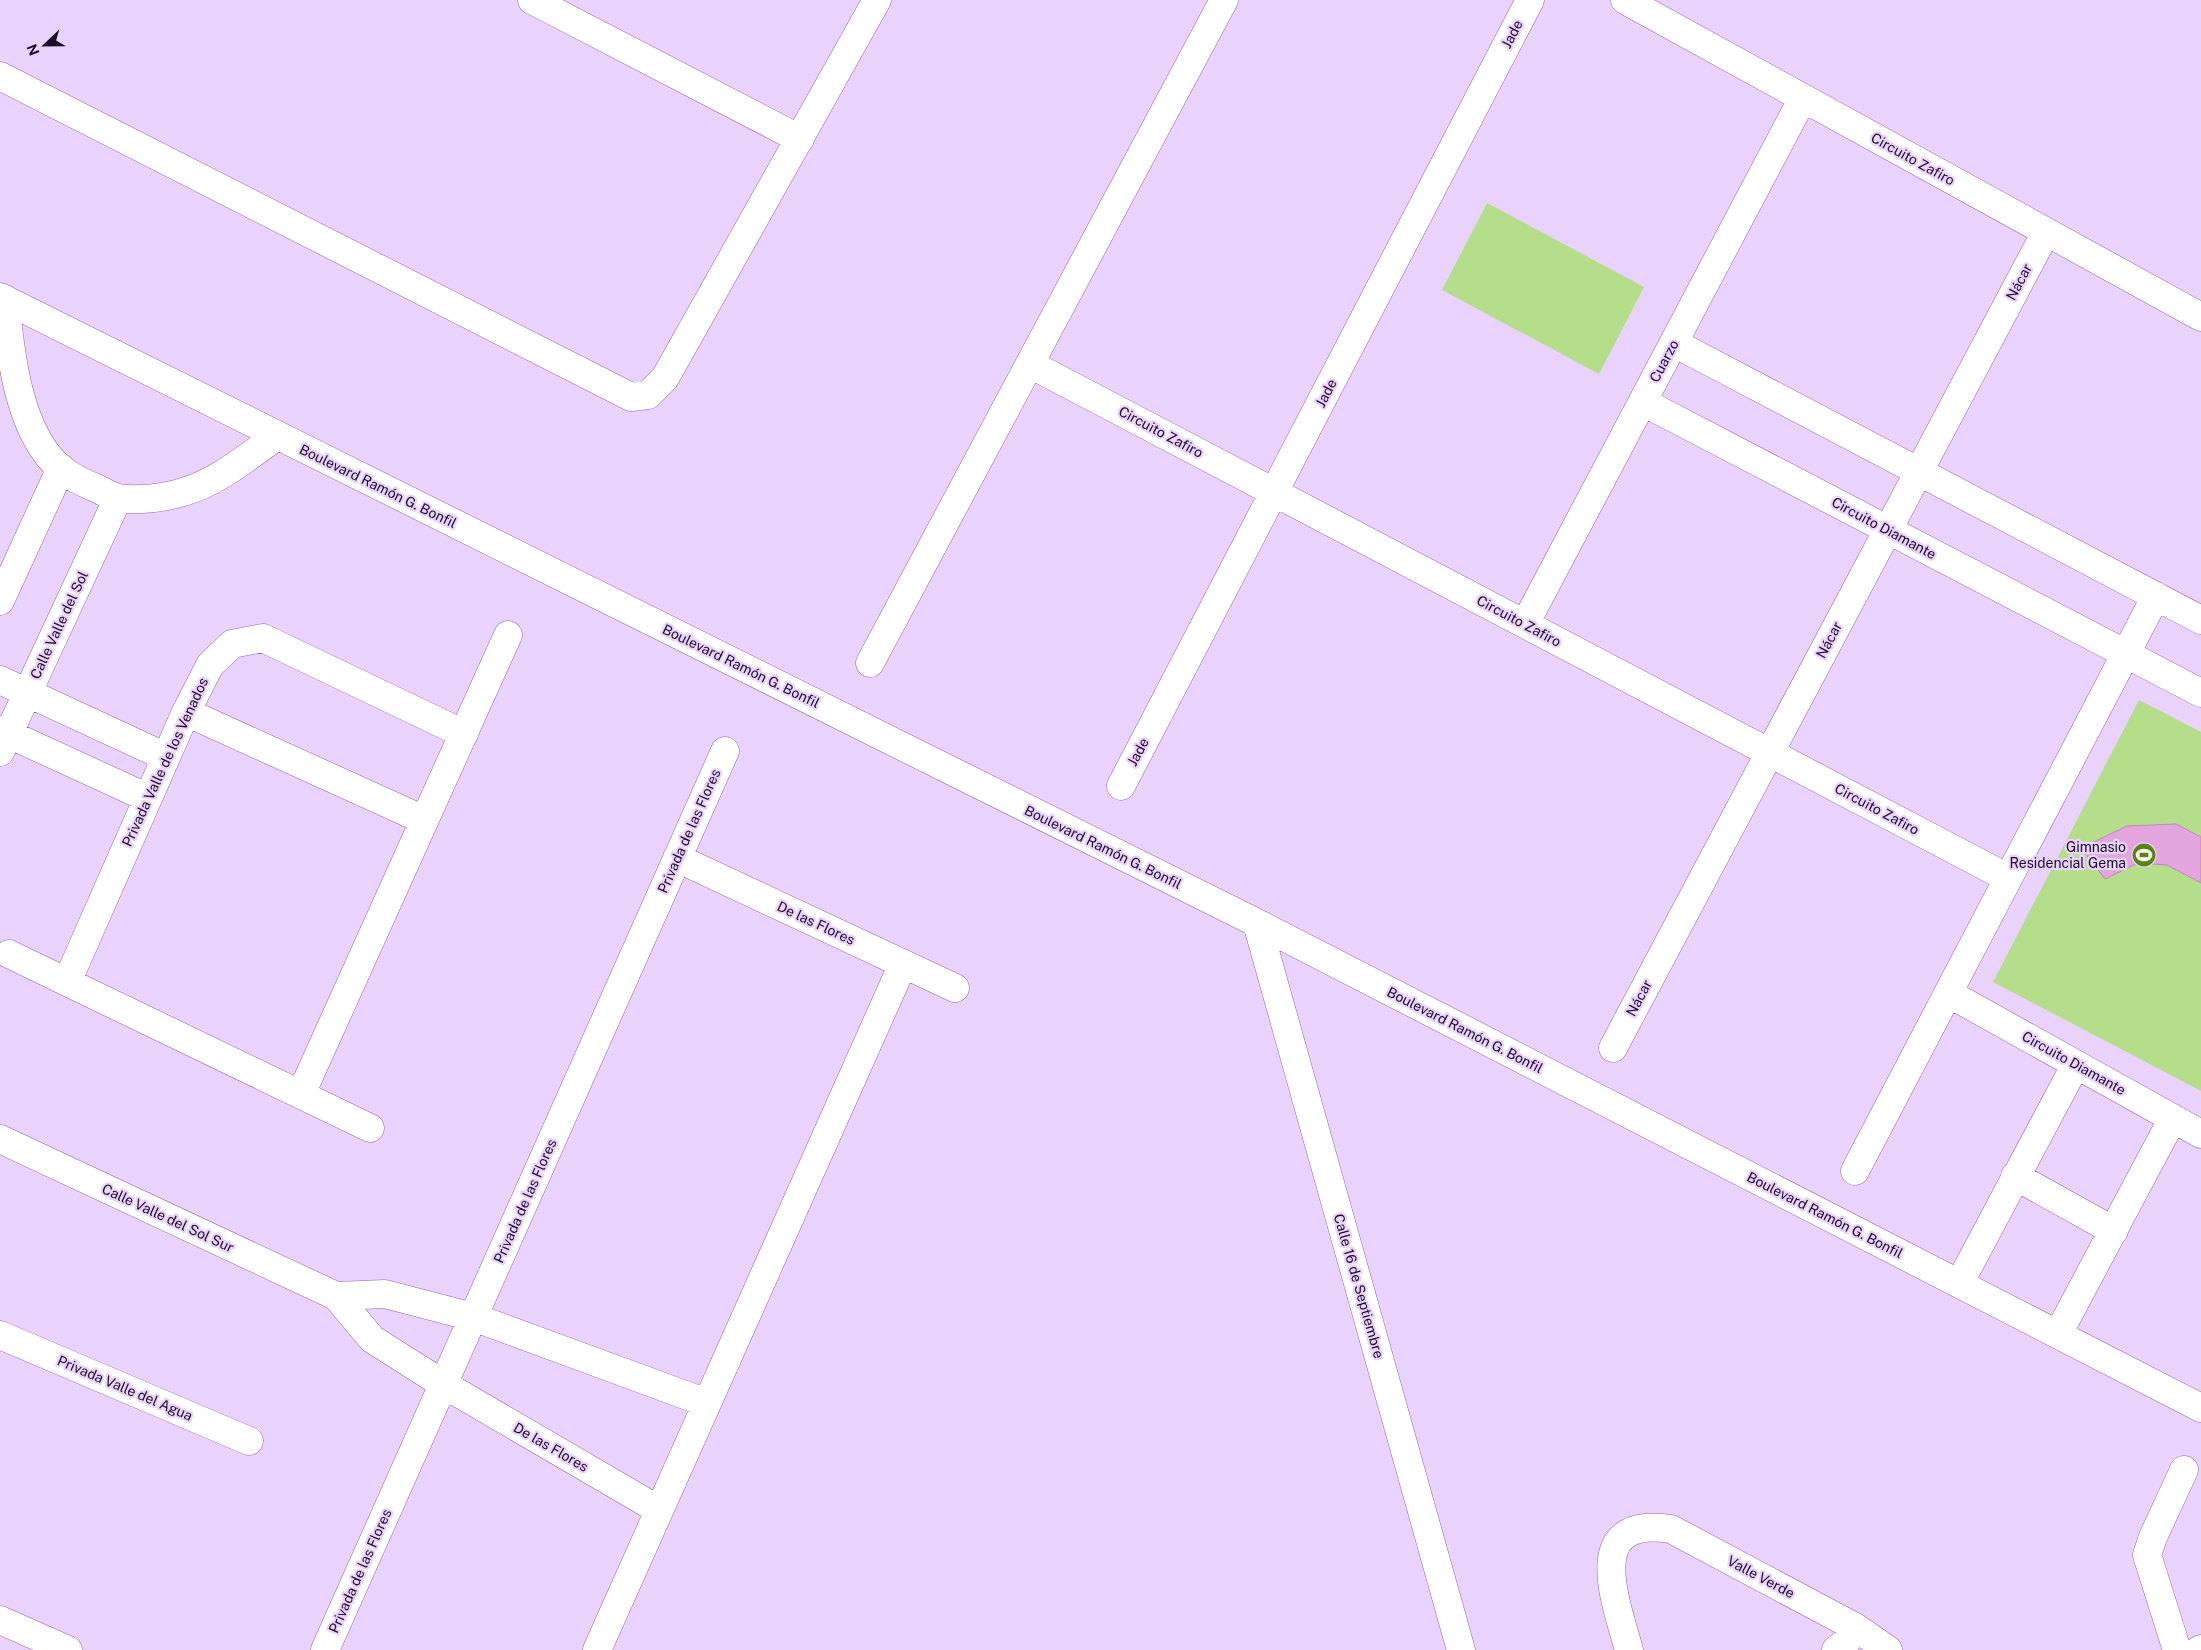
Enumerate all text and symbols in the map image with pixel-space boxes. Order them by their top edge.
street label: Jade [1498,17,1526,51]
north arrow [20,20,70,70]
text: N [23,42,42,58]
street label: Circuito Zafiro [1868,129,1958,189]
street label: Nácar [2003,261,2035,303]
street label: Cuarzo [1646,337,1682,385]
street label: Jade [1312,376,1340,410]
street label: Circuito Zafiro [1116,403,1206,461]
street label: Boulevard Ramón G. Bonfil [297,441,459,531]
street label: Circuito Diamante [1829,494,1939,562]
street label: Calle Valle del Sol [27,569,91,681]
street label: Circuito Zafiro [1474,592,1564,650]
street label: Nácar [1813,619,1845,661]
street label: Boulevard Ramón G. Bonfil [660,621,822,711]
street label: Privada Valle de los Venados [119,675,211,849]
street label: Jade [1124,735,1152,769]
street label: Privada de las Flores [654,766,724,896]
street label: Circuito Zafiro [1832,780,1922,838]
street label: Boulevard Ramón G. Bonfil [1022,802,1184,892]
place label: Gimnasio Residencial Gema [2010,839,2126,871]
sports icon: Gimnasio Residencial Gema [2131,842,2157,868]
street label: De las Flores [775,898,857,948]
street label: Nácar [1623,977,1655,1019]
street label: Boulevard Ramón G. Bonfil [1384,984,1546,1076]
street label: Circuito Diamante [2019,1028,2129,1098]
street label: Privada de las Flores [490,1136,560,1266]
street label: Boulevard Ramón G. Bonfil [1744,1169,1906,1261]
street label: Calle Valle del Sol Sur [100,1180,236,1256]
street label: Calle 16 de Septiembre [1331,1212,1387,1360]
street label: Privada Valle del Agua [55,1352,195,1424]
street label: De las Flores [511,1419,591,1475]
street label: Privada de las Flores [325,1506,395,1636]
street label: Valle Verde [1725,1553,1797,1601]

